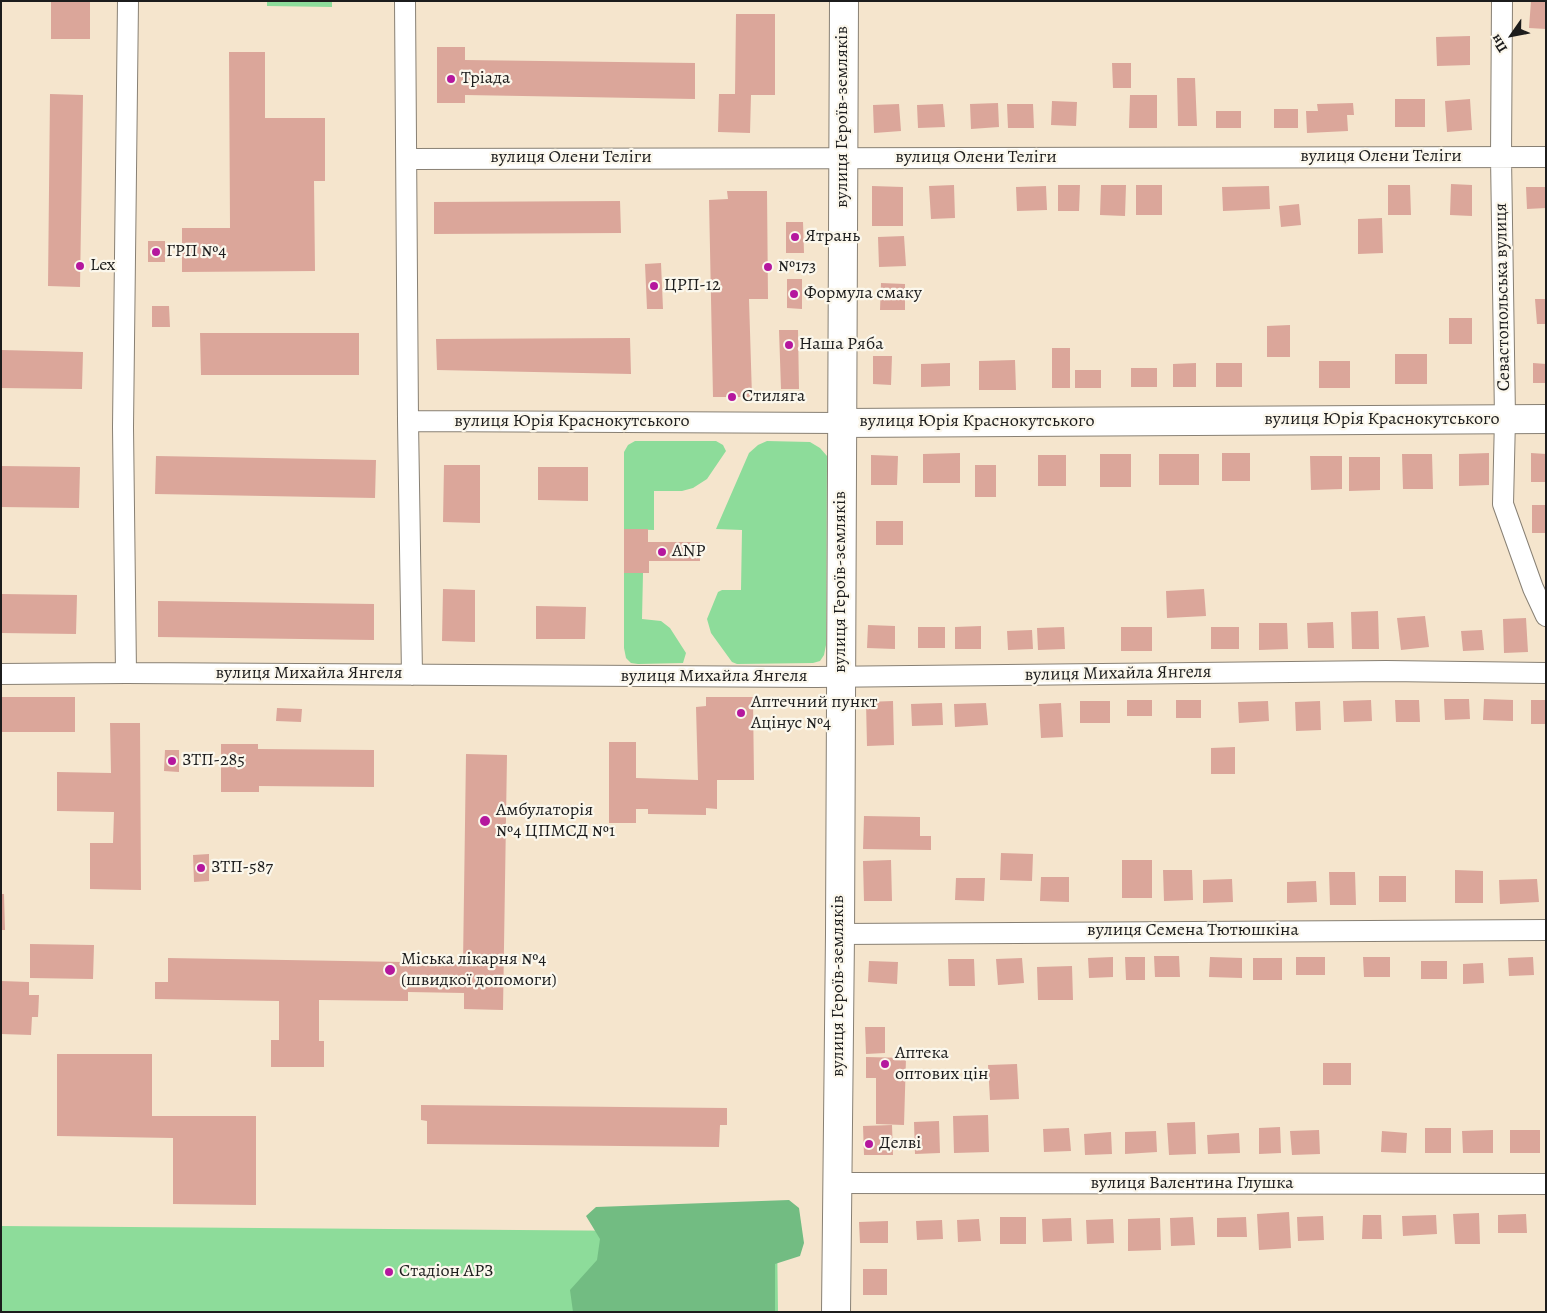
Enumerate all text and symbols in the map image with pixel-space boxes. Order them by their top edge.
north arrow [1487,10,1537,60]
street label: вулиця Героїв-земляків [832,26,854,208]
text: Пн [1486,31,1512,56]
place label: Тріада [461,68,510,90]
marker: Тріада [445,73,457,85]
street label: вулиця Олени Теліги [1300,146,1462,168]
street label: вулиця Олени Теліги [490,147,652,169]
street label: вулиця Олени Теліги [895,147,1057,169]
street label: Севастопольська вулиця [1491,203,1515,391]
place label: Ятрань [805,226,860,248]
marker: Ятрань [789,231,801,243]
place label: ГРП №4 [166,241,226,263]
marker: ГРП №4 [150,246,162,258]
place label: Lex [90,255,115,277]
place label: №173 [778,256,816,278]
marker: Lex [74,260,86,272]
marker: №173 [762,261,774,273]
place label: ЦРП-12 [664,275,721,297]
marker: ЦРП-12 [648,280,660,292]
place label: Формула смаку [804,283,922,305]
marker: Формула смаку [788,288,800,300]
place label: Наша Ряба [799,334,883,356]
marker: Наша Ряба [783,339,795,351]
place label: Стиляга [742,386,805,408]
marker: Стиляга [726,391,738,403]
street label: вулиця Юрія Краснокутського [1264,409,1500,431]
street label: вулиця Юрія Краснокутського [454,411,690,433]
street label: вулиця Юрія Краснокутського [859,411,1095,433]
street label: вулиця Героїв-земляків [830,491,852,673]
place label: ANP [672,541,705,563]
marker: ANP [656,546,668,558]
street label: вулиця Михайла Янгеля [1024,662,1212,686]
street label: вулиця Михайла Янгеля [216,663,402,685]
street label: вулиця Михайла Янгеля [621,666,807,688]
place label: Аптечний пункт Ацінус №4 [751,692,878,734]
marker: Аптечний пункт Ацінус №4 [735,707,747,719]
place label: ЗТП-285 [182,750,245,772]
marker: ЗТП-285 [166,755,178,767]
place label: Амбулаторія №4 ЦПМСД №1 [496,800,615,842]
marker: Амбулаторія №4 ЦПМСД №1 [478,814,492,828]
place label: ЗТП-587 [211,857,273,879]
marker: ЗТП-587 [195,862,207,874]
street label: вулиця Героїв-земляків [828,895,850,1077]
street label: вулиця Семена Тютюшкіна [1087,920,1299,942]
place label: Міська лікарня №4 (швидкої допомоги) [401,949,557,992]
marker: Міська лікарня №4 (швидкої допомоги) [383,963,397,977]
place label: Аптека оптових цін [895,1043,988,1086]
marker: Аптека оптових цін [879,1058,891,1070]
place label: Делві [879,1133,921,1155]
marker: Делві [863,1138,875,1150]
street label: вулиця Валентина Глушка [1090,1173,1294,1195]
place label: Стадіон АРЗ [399,1261,494,1283]
marker: Стадіон АРЗ [383,1266,395,1278]

